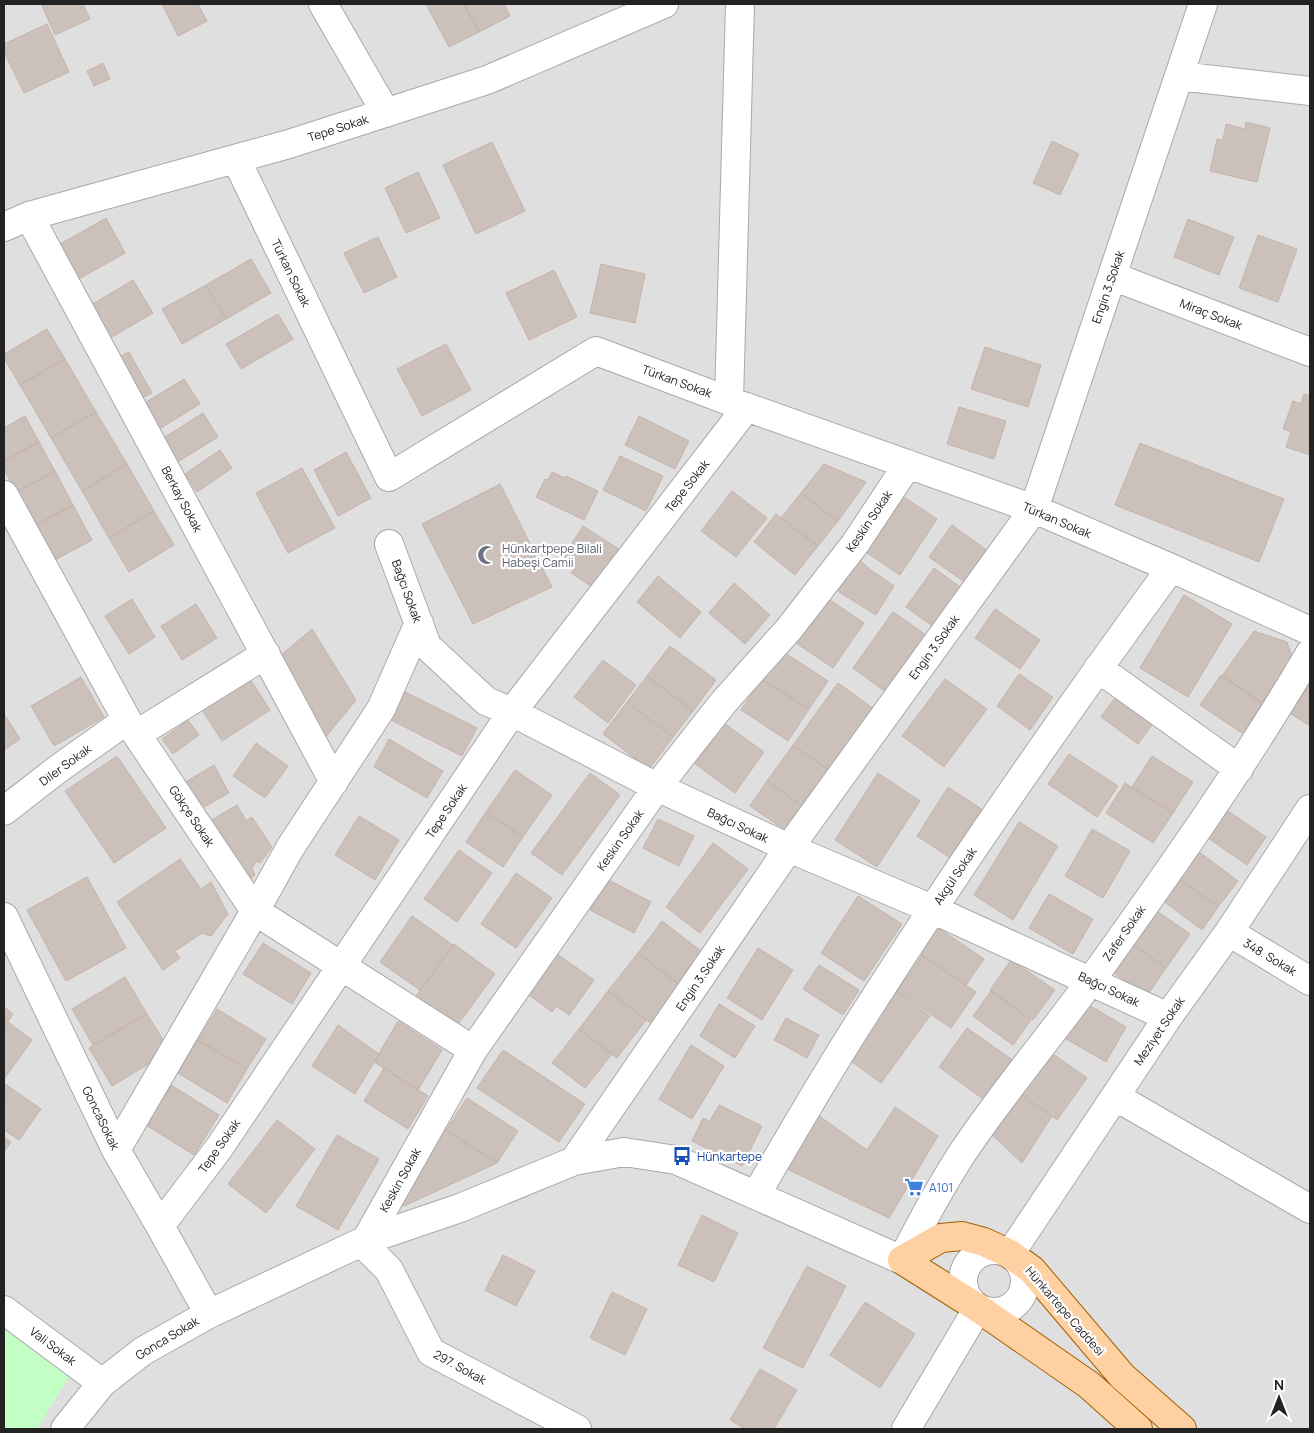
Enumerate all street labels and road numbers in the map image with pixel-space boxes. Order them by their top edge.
street label: Tepe Sokak [306,110,371,146]
street label: Türkan Sokak [267,236,315,311]
street label: Engin 3.Sokak [1088,247,1129,326]
street label: Miraç Sokak [1177,294,1246,334]
street label: Türkan Sokak [640,360,715,402]
street label: Tepe Sokak [661,455,714,516]
street label: Berkay Sokak [157,463,207,536]
street label: Keskin Sokak [842,486,897,555]
street label: Türkan Sokak [1020,498,1095,543]
street label: Bağcı Sokak [388,557,427,626]
street label: Engin 3.Sokak [905,610,964,683]
street label: Diler Sokak [36,740,95,790]
street label: Tepe Sokak [421,779,471,842]
street label: Gökçe Sokak [165,782,219,851]
street label: Bağcı Sokak [705,803,772,847]
street label: Keskin Sokak [593,805,648,874]
street label: Akgül Sokak [929,843,981,908]
street label: Zafer Sokak [1098,901,1150,964]
street label: 348. Sokak [1240,934,1301,980]
street label: Engin 3.Sokak [672,941,729,1014]
street label: Bağcı Sokak [1076,967,1143,1011]
street label: Meziyet Sokak [1130,992,1189,1069]
street label: GoncaSokak [78,1083,124,1154]
street label: Tepe Sokak [194,1115,245,1177]
street label: Keskin Sokak [375,1144,425,1215]
street label: Hünkartepe Caddesi [1022,1263,1108,1359]
street label: Gonca Sokak [132,1312,203,1364]
street label: Vali Sokak [26,1323,81,1370]
street label: 297. Sokak [431,1346,490,1389]

